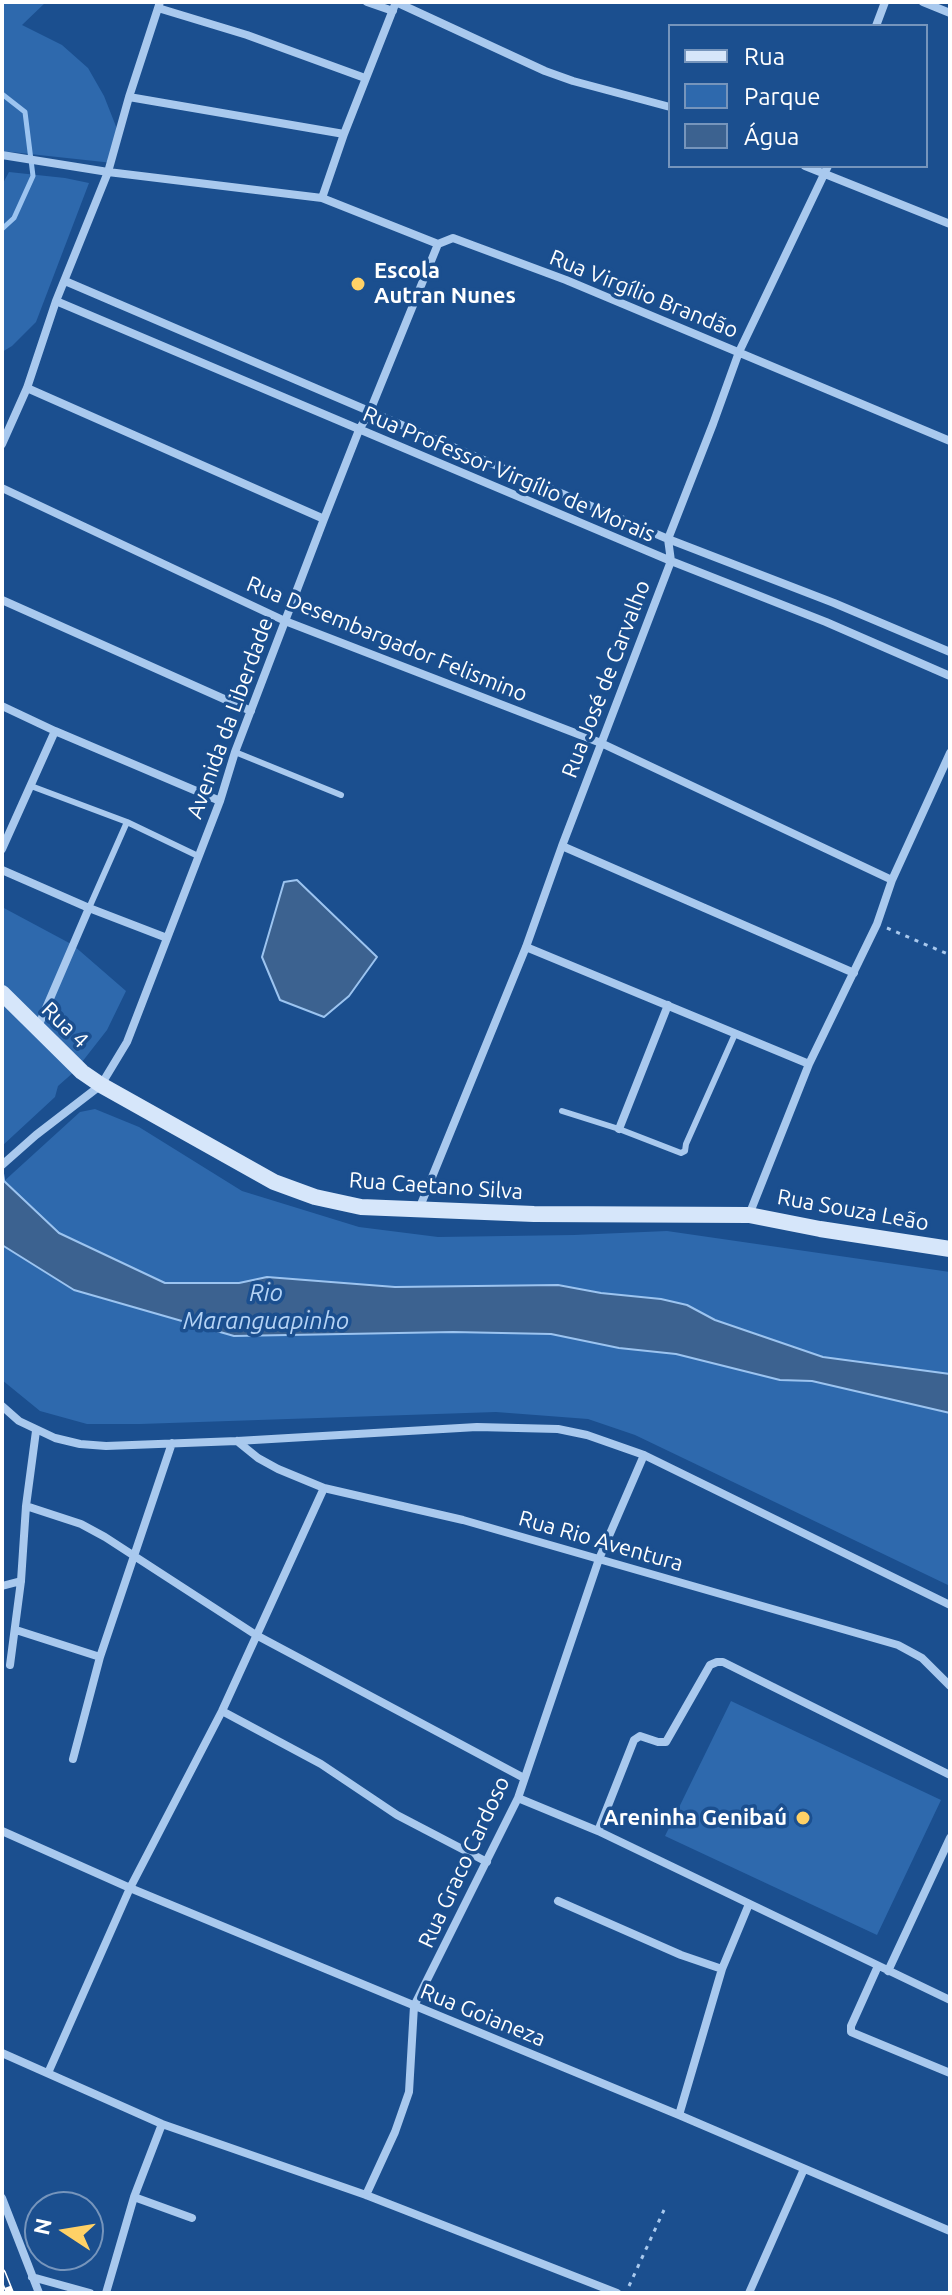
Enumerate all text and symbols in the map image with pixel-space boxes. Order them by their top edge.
legend [668,24,928,168]
text: Rua [744,43,785,70]
text: Parque [744,83,821,110]
text: Água [744,123,799,150]
street label: Rua Virgílio Brandão [546,244,742,344]
place label: Escola Autran Nunes [374,258,516,310]
marker: Escola Autran Nunes [349,275,367,293]
street label: Rua Professor Virgílio de Morais [359,400,659,548]
street label: Rua Desembargador Felismino [243,570,531,708]
street label: Rua José de Carvalho [556,576,656,782]
street label: Avenida da Liberdade [181,614,279,822]
street label: Rua 4 [36,996,94,1054]
street label: Rua Caetano Silva [348,1167,524,1205]
street label: Rua Souza Leão [775,1184,931,1236]
water label: Rio Maranguapinho [183,1279,349,1335]
street label: Rua Rio Aventura [516,1505,686,1577]
street label: Rua Graco Cardoso [413,1772,515,1952]
place label: Areninha Genibaú [603,1805,787,1831]
marker: Areninha Genibaú [794,1809,812,1827]
street label: Rua Goianeza [416,1978,550,2052]
north arrow [24,2191,104,2271]
text: N [28,2216,56,2237]

